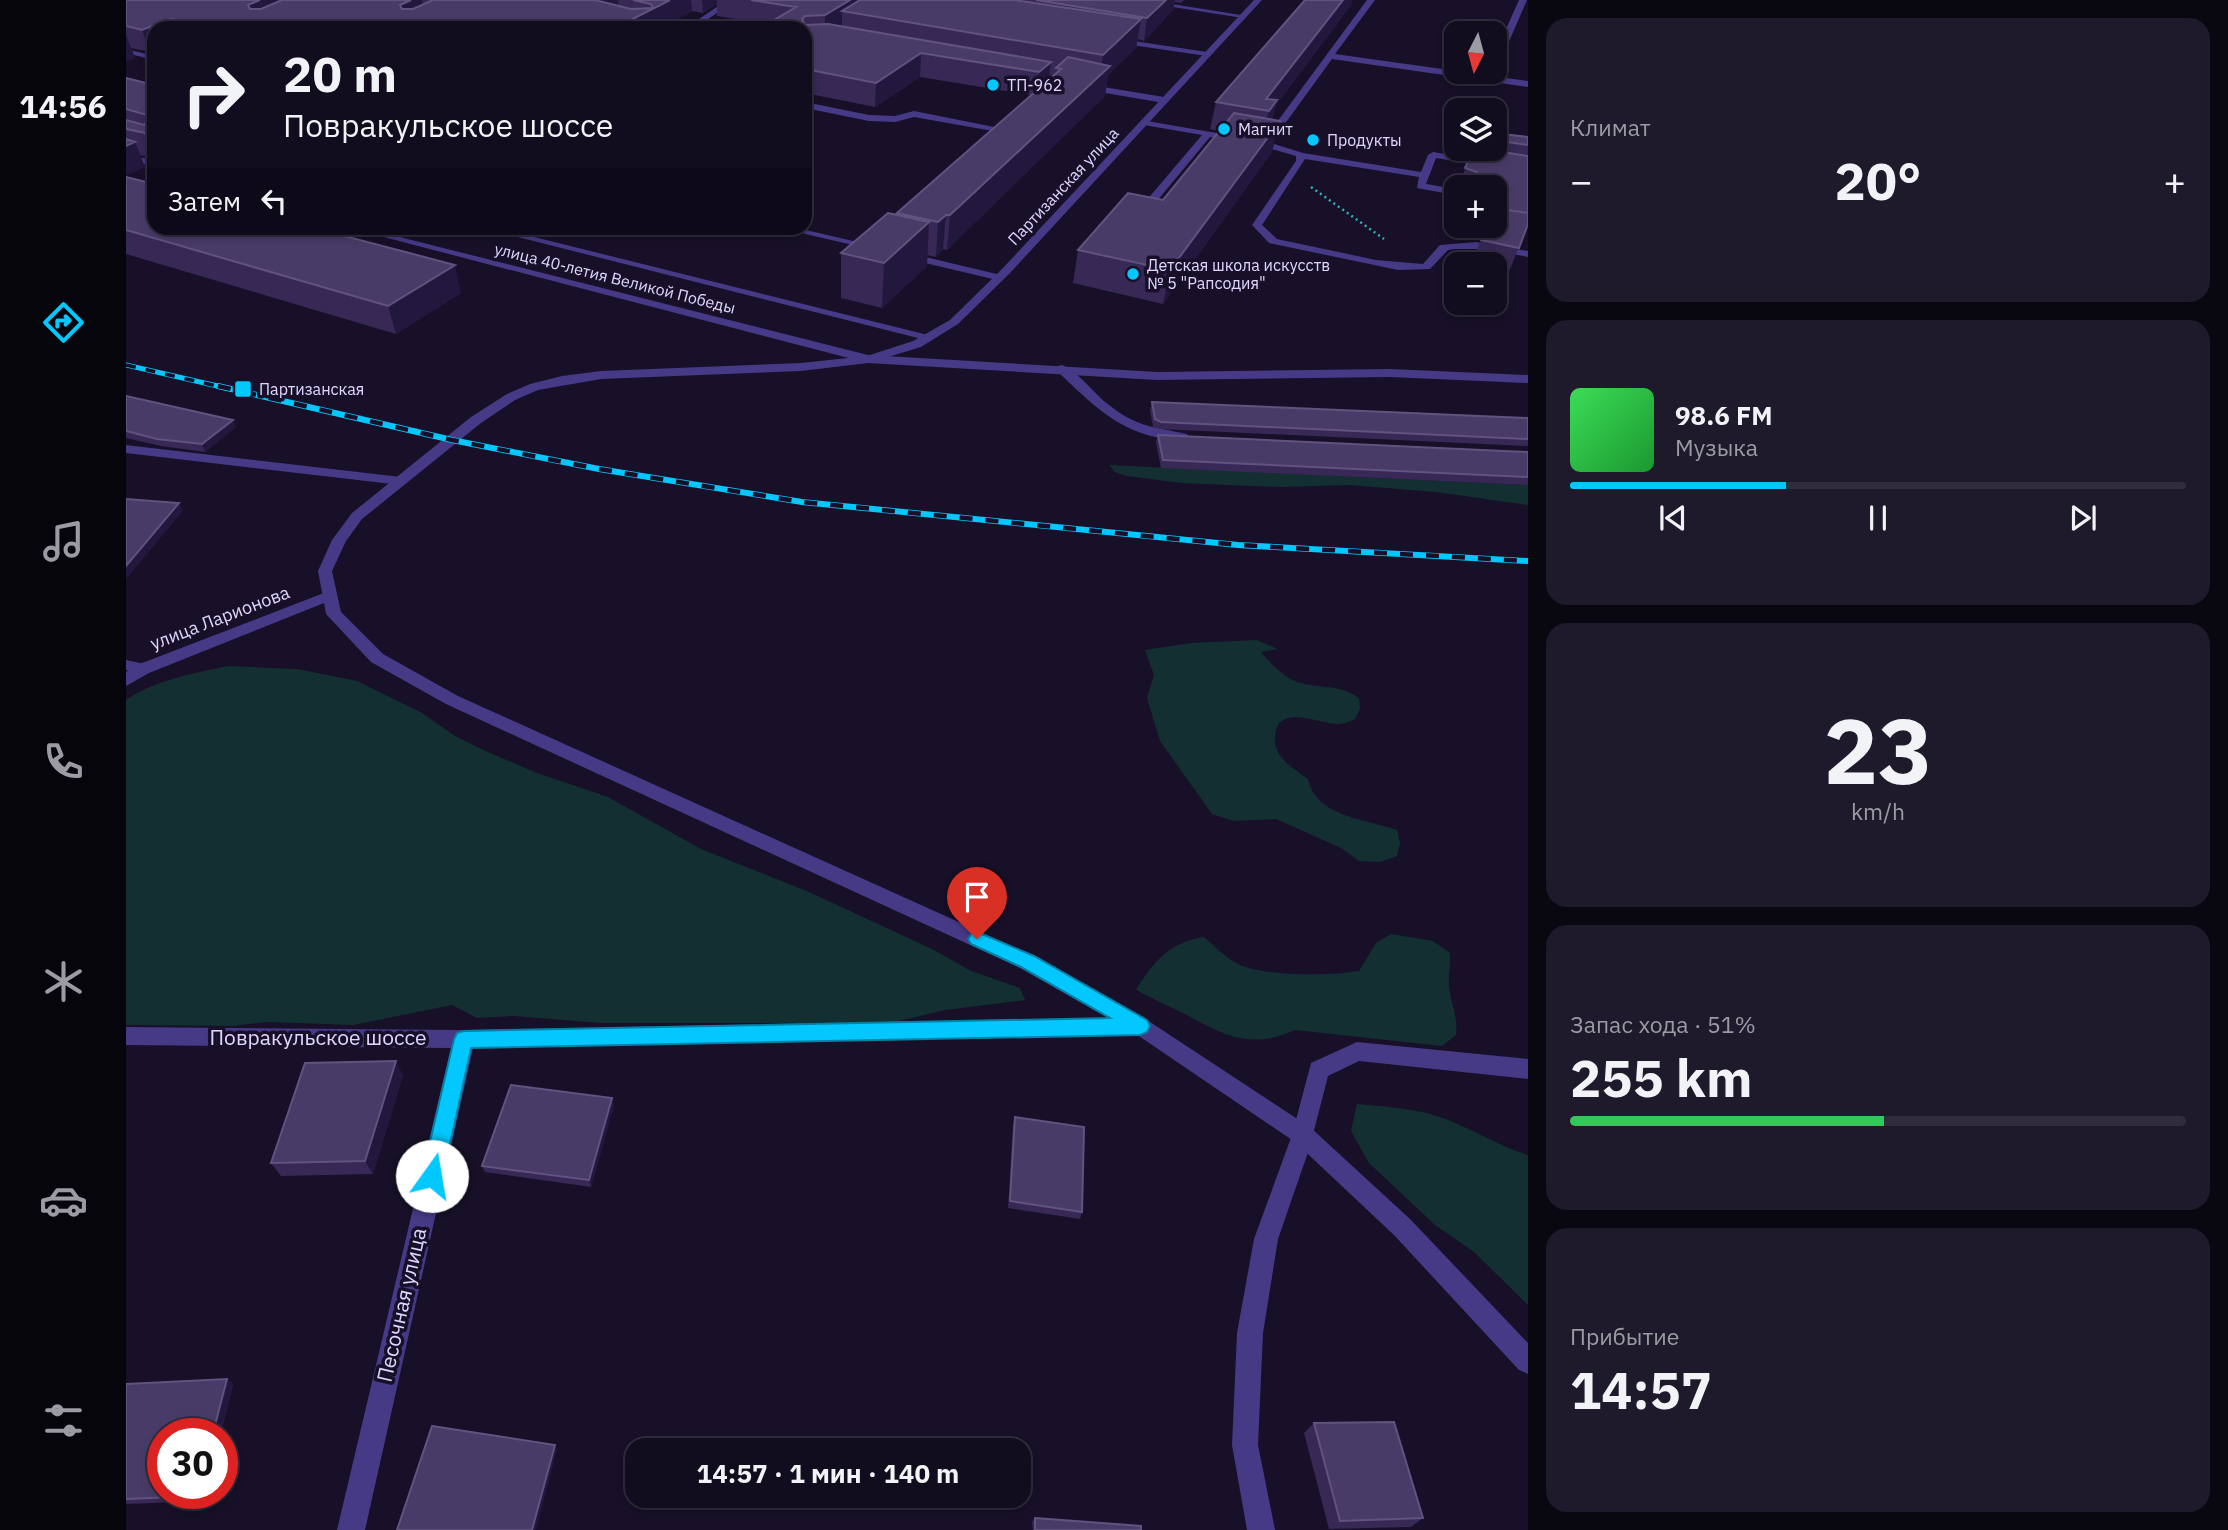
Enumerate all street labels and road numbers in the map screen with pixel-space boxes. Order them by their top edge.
street label: Партизанская улица [1003,123,1123,249]
street label: улица 40-летия Великой Победы [492,238,738,318]
street label: улица Ларионова [147,580,293,655]
street label: Повракульское шоссе [210,1023,426,1051]
street label: Песочная улица [370,1225,432,1385]

